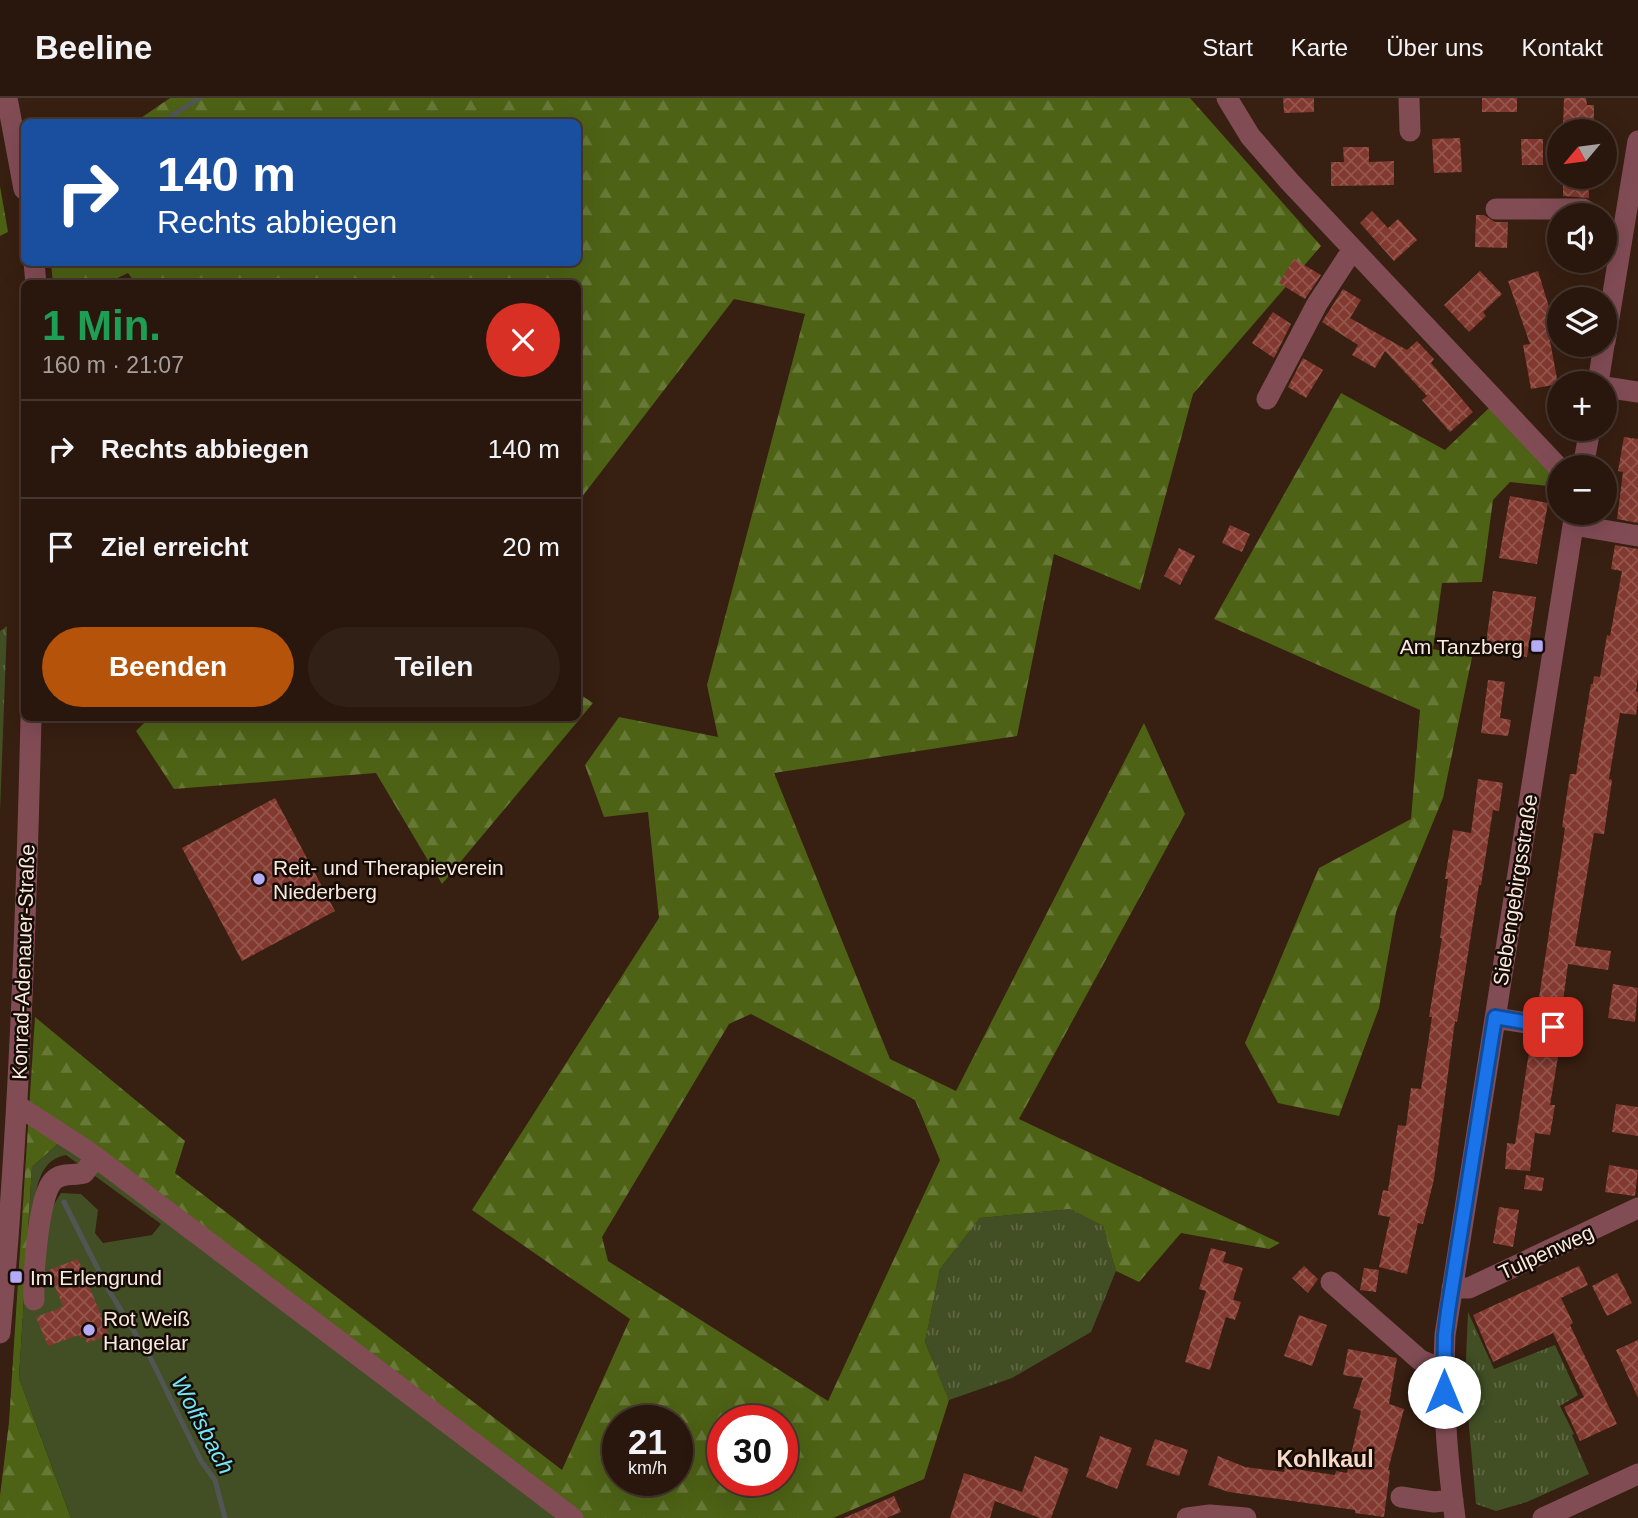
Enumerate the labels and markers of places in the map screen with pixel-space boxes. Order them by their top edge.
place label: Am Tanzberg [1400,635,1523,658]
marker: Am Tanzberg [1529,638,1545,654]
place label: Reit- und Therapieverein Niederberg [273,856,504,903]
marker: Reit- und Therapieverein Niederberg [251,871,267,887]
pin [1523,997,1583,1057]
place label: Im Erlengrund [30,1266,162,1289]
marker: Im Erlengrund [8,1269,24,1285]
place label: Rot Weiß Hangelar [103,1307,190,1354]
marker: Rot Weiß Hangelar [81,1322,97,1338]

